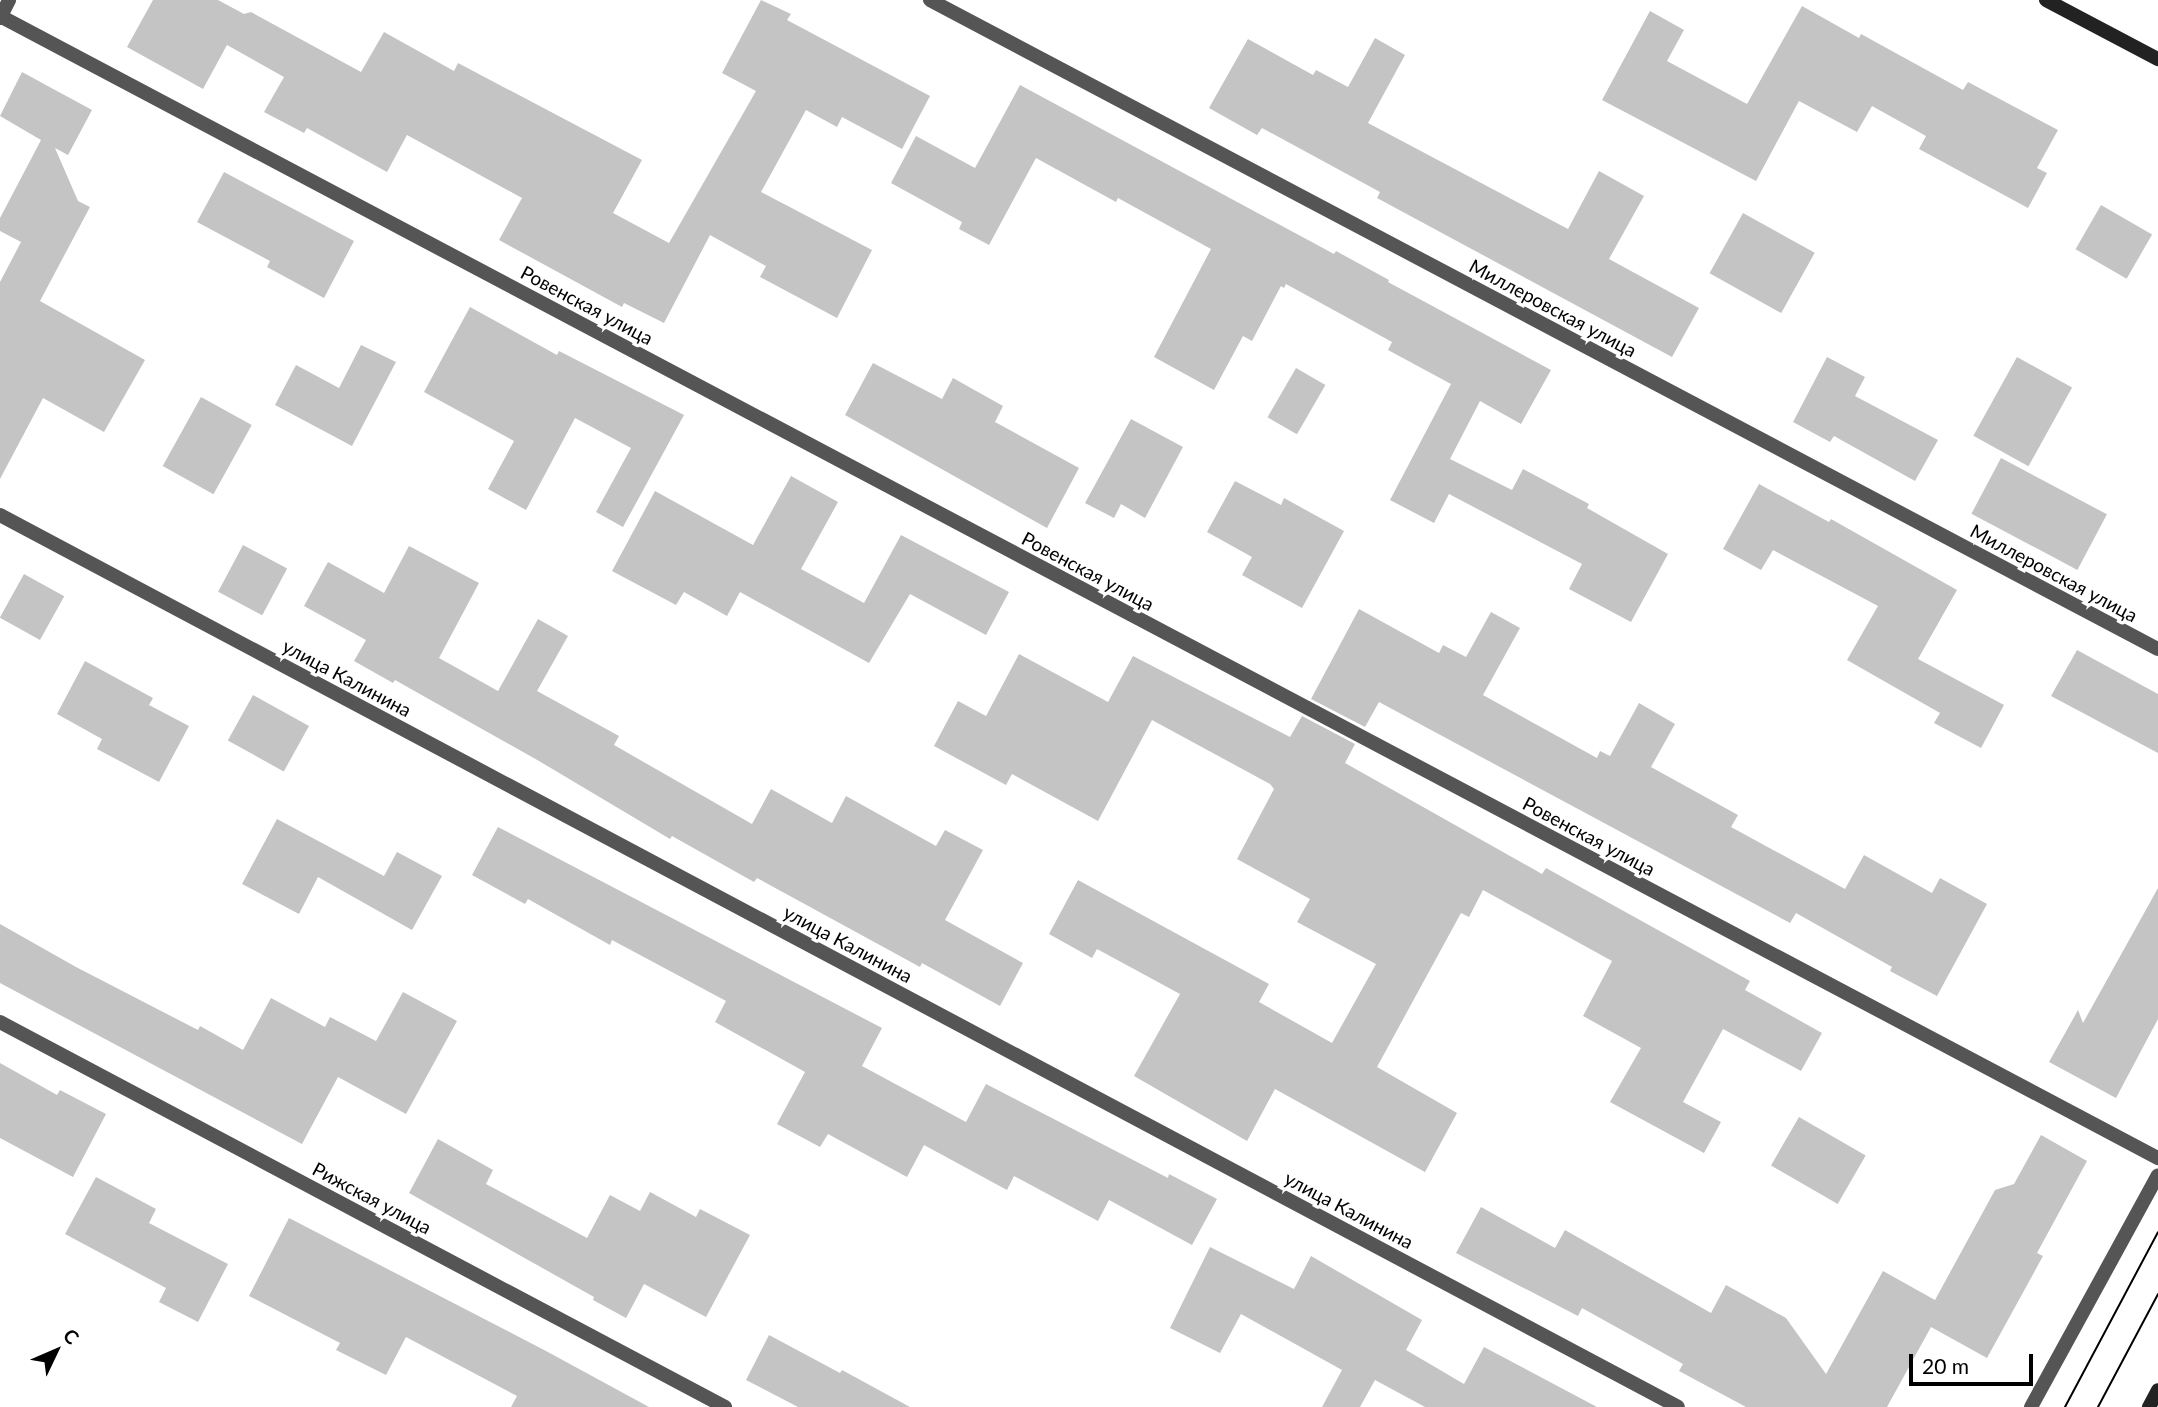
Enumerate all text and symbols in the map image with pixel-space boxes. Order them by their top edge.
street label: Миллеровская улица [1466,254,1640,362]
street label: Ровенская улица [517,261,657,349]
street label: Миллеровская улица [1967,519,2141,627]
street label: Ровенская улица [1018,527,1158,615]
street label: улица Калинина [279,634,415,722]
street label: Ровенская улица [1519,792,1659,880]
street label: улица Калинина [780,900,916,988]
street label: Рижская улица [309,1157,435,1239]
street label: улица Калинина [1281,1166,1417,1254]
north arrow [21,1316,91,1386]
text: С [59,1324,84,1349]
scale bar [1913,1340,2037,1384]
text: 20 m [1922,1353,1969,1378]

